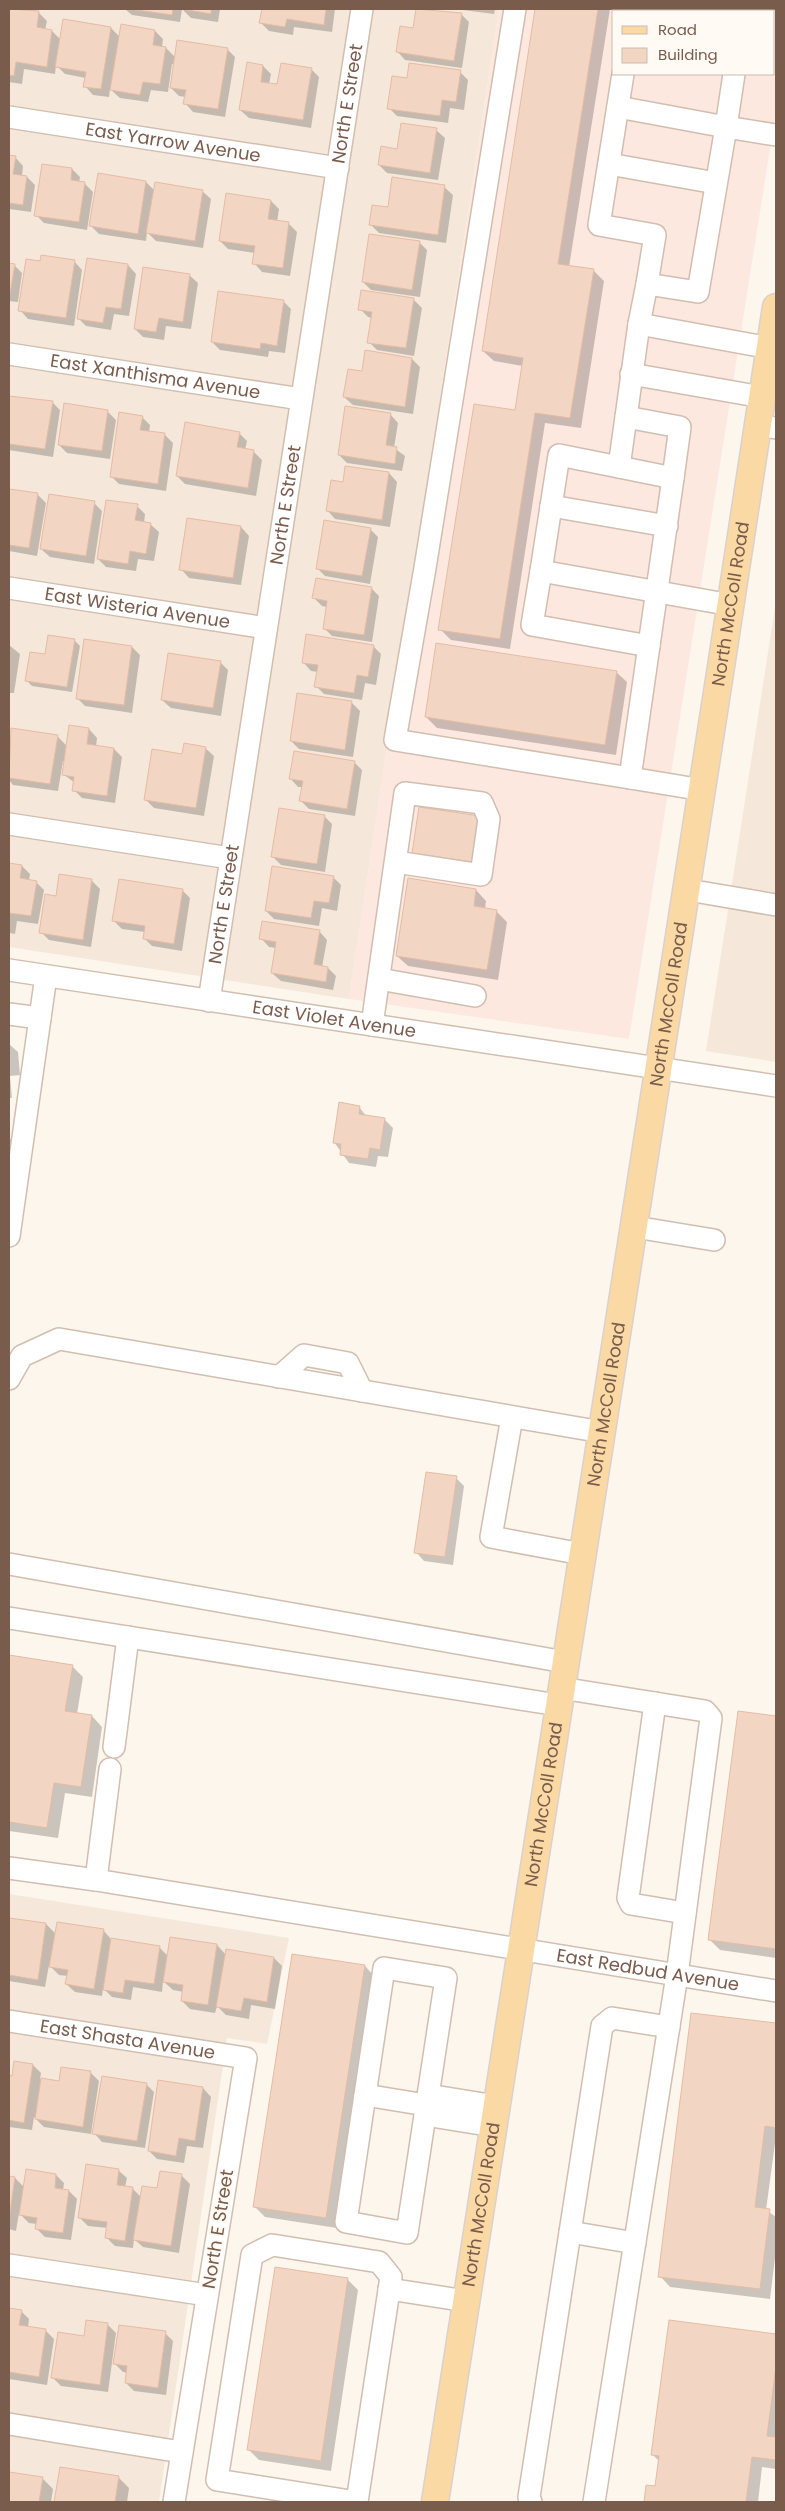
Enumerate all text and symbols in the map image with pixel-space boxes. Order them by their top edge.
legend [612,10,775,75]
text: Road [658,19,697,40]
street label: North E Street [325,42,368,165]
text: Building [658,44,718,65]
street label: East Yarrow Avenue [84,116,263,168]
street label: East Xanthisma Avenue [49,348,262,405]
street label: North E Street [263,443,307,566]
street label: North McColl Road [705,520,755,688]
street label: East Wisteria Avenue [43,581,232,634]
street label: North E Street [202,843,245,966]
street label: North McColl Road [643,920,693,1088]
street label: East Violet Avenue [251,994,418,1043]
street label: North McColl Road [581,1320,631,1488]
street label: North McColl Road [518,1720,568,1888]
street label: East Redbud Avenue [555,1942,741,1997]
street label: East Shasta Avenue [38,2013,217,2065]
street label: North McColl Road [456,2120,506,2288]
street label: North E Street [196,2167,239,2290]

